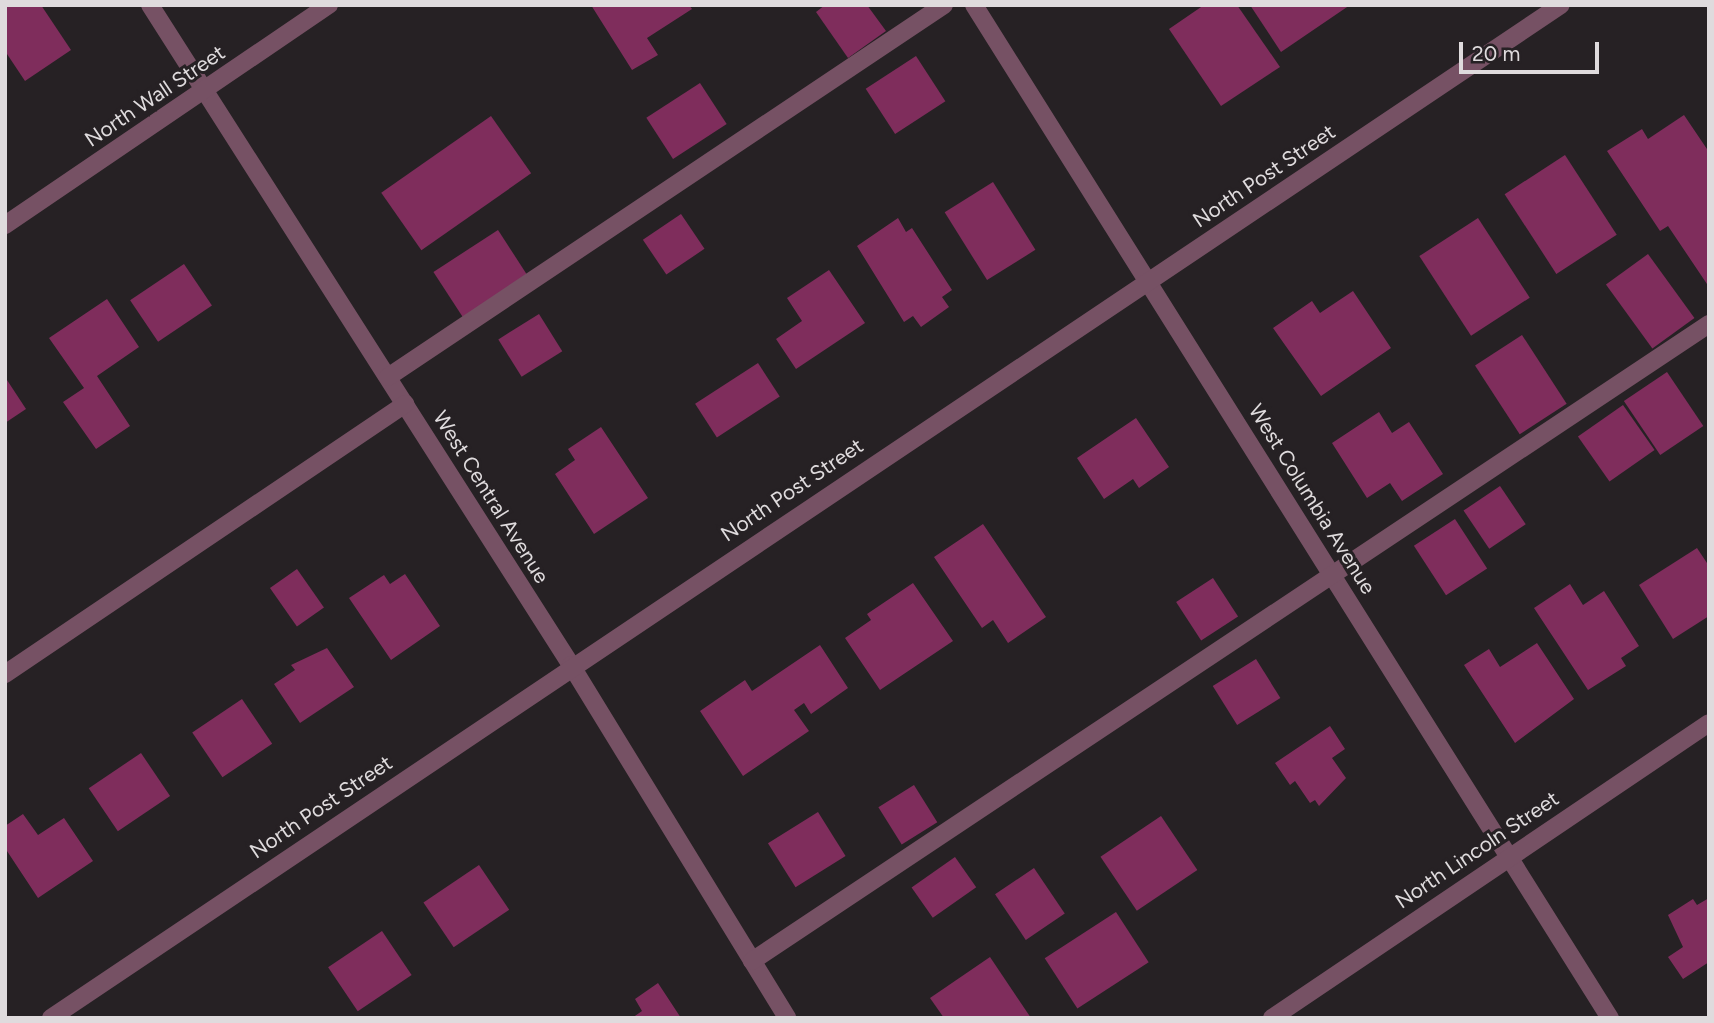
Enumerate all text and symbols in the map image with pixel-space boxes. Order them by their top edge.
scale bar [1462,28,1602,72]
street label: North Wall Street [80,40,230,152]
text: 20 m [1472,41,1520,66]
street label: North Post Street [1188,119,1340,233]
street label: West Columbia Avenue [1243,399,1381,599]
street label: West Central Avenue [428,406,554,588]
street label: North Post Street [716,433,868,547]
street label: North Post Street [245,750,397,864]
street label: North Lincoln Street [1390,786,1564,914]

